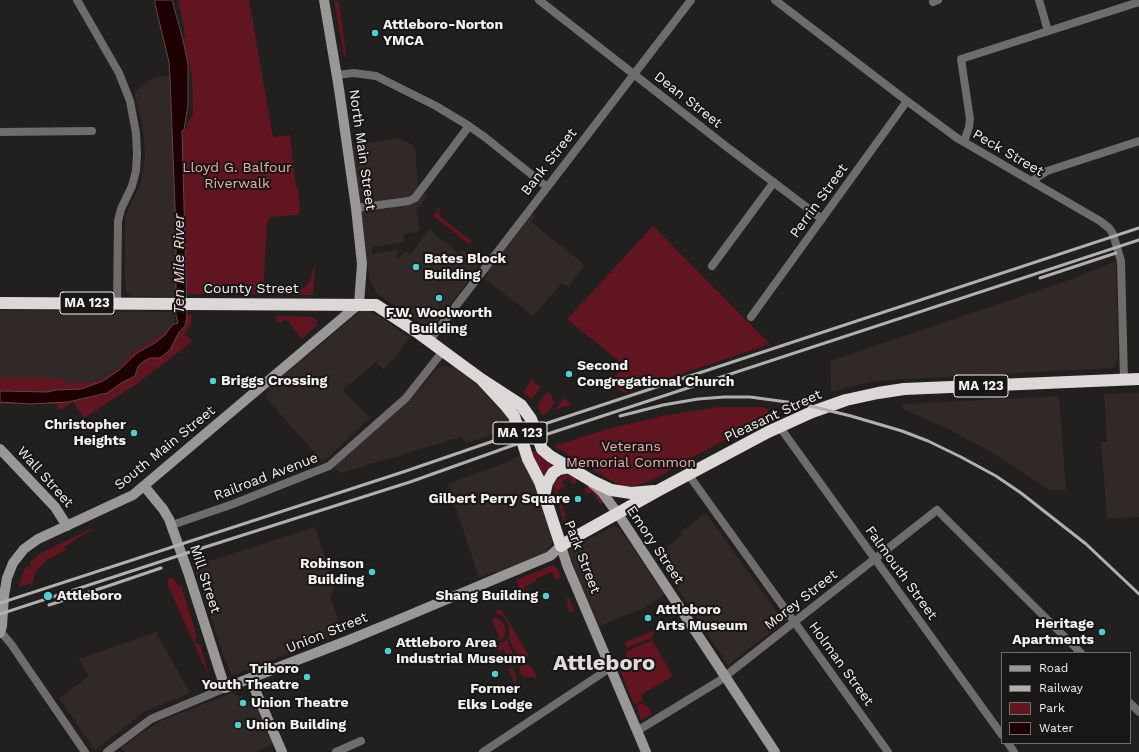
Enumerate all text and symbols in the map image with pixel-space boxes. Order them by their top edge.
place label: Attleboro-Norton YMCA [383,17,503,50]
marker: Attleboro-Norton YMCA [370,28,380,38]
street label: Dean Street [651,68,725,132]
street label: North Main Street [345,88,379,212]
street label: Bank Street [518,125,580,199]
street label: Peck Street [970,126,1046,180]
park label: Lloyd G. Balfour Riverwalk [182,160,292,192]
street label: Perrin Street [787,161,851,241]
water label: Ten Mile River [171,214,189,314]
place label: Bates Block Building [424,251,506,284]
marker: Bates Block Building [411,262,421,272]
street label: County Street [203,281,299,297]
road number: MA 123 [60,292,114,314]
marker: F.W. Woolworth Building [434,293,444,303]
place label: F.W. Woolworth Building [386,305,492,338]
place label: Second Congregational Church [577,358,735,390]
marker: Second Congregational Church [564,369,574,379]
place label: Briggs Crossing [221,373,327,389]
road number: MA 123 [954,375,1008,397]
marker: Briggs Crossing [208,376,218,386]
street label: Pleasant Street [722,386,824,446]
street label: South Main Street [111,402,219,494]
place label: Christopher Heights [44,417,126,450]
road number: MA 123 [493,422,547,444]
marker: Christopher Heights [129,428,139,438]
park label: Veterans Memorial Common [566,439,696,472]
street label: Wall Street [13,443,77,511]
street label: Railroad Avenue [212,449,320,505]
place label: Gilbert Perry Square [429,491,570,507]
marker: Gilbert Perry Square [573,494,583,504]
street label: Emory Street [623,503,687,587]
street label: Park Street [560,518,604,596]
street label: Falmouth Street [861,523,941,623]
street label: Mill Street [186,543,224,615]
place label: Robinson Building [300,556,364,588]
street label: Morey Street [761,566,841,634]
marker: Robinson Building [367,567,377,577]
place label: Attleboro [57,588,122,604]
place label: Shang Building [435,588,538,604]
marker: Attleboro [42,590,54,602]
marker: Shang Building [541,591,551,601]
place label: Attleboro Arts Museum [656,602,748,634]
street label: Union Street [284,609,370,657]
marker: Attleboro Arts Museum [643,613,653,623]
place label: Heritage Apartments [1012,616,1094,648]
street label: Holman Street [805,619,877,709]
marker: Heritage Apartments [1097,627,1107,637]
place label: Attleboro Area Industrial Museum [396,635,526,668]
marker: Attleboro Area Industrial Museum [383,646,393,656]
district label: Attleboro [553,651,655,677]
legend [1001,652,1131,744]
place label: Triboro Youth Theatre [202,661,299,694]
text: Road [1039,661,1068,675]
marker: Former Elks Lodge [490,669,500,679]
marker: Triboro Youth Theatre [302,672,312,682]
place label: Former Elks Lodge [458,681,532,714]
text: Railway [1039,681,1083,695]
place label: Union Theatre [251,695,349,711]
marker: Union Theatre [238,698,248,708]
text: Park [1039,701,1065,715]
place label: Union Building [246,717,346,733]
marker: Union Building [233,720,243,730]
text: Water [1039,721,1073,735]

